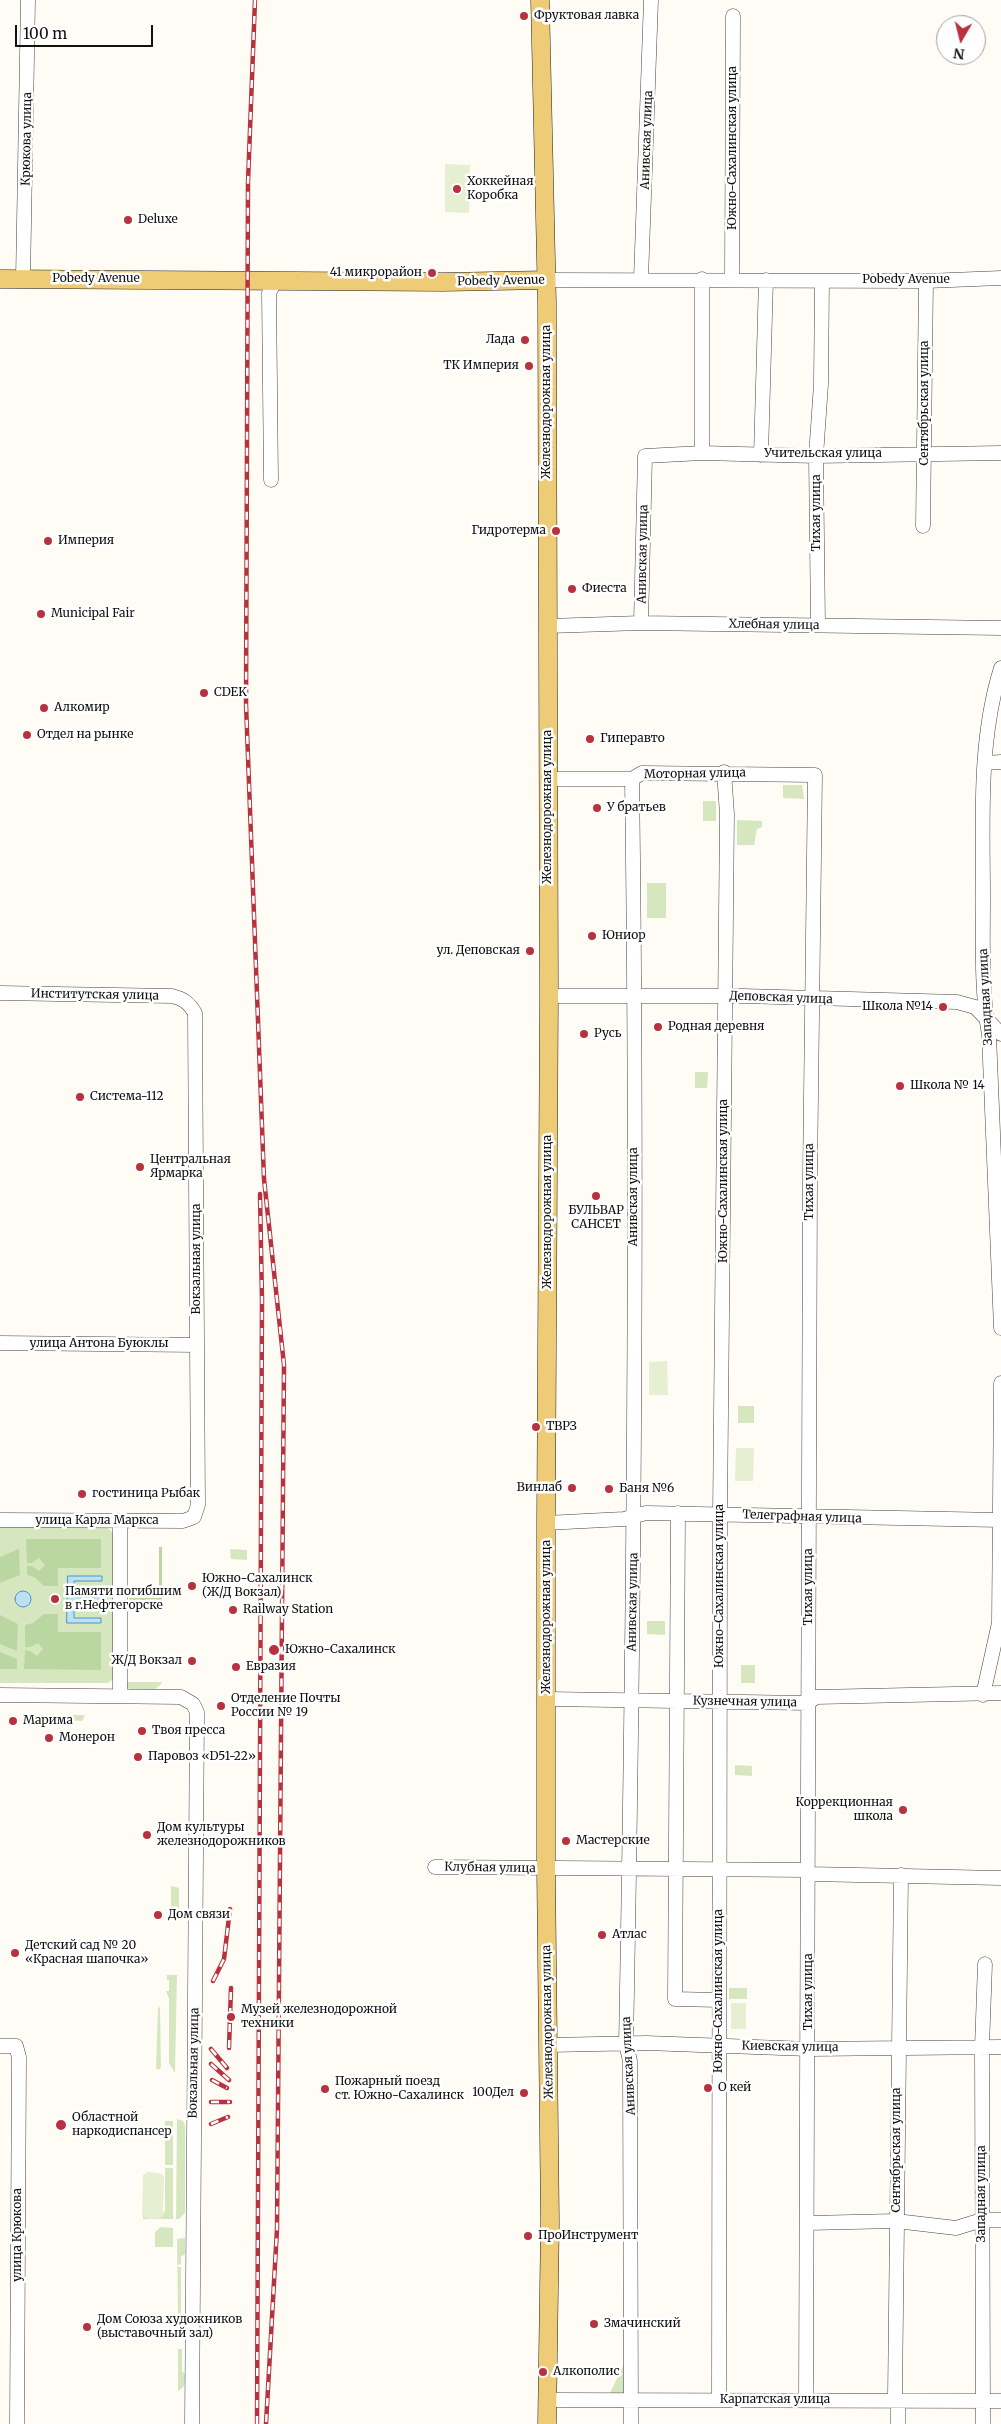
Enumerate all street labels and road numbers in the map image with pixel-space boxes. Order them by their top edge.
street label: Южно-Сахалинская улица [726,66,740,230]
street label: Анивская улица [638,90,656,190]
street label: Крюкова улица [19,92,35,186]
street label: Pobedy Avenue [52,272,140,286]
street label: Pobedy Avenue [457,273,545,289]
street label: Pobedy Avenue [862,273,950,287]
street label: Железнодорожная улица [540,325,554,479]
street label: Сентябрьская улица [918,341,932,465]
street label: Учительская улица [764,447,882,461]
street label: Тихая улица [810,474,824,552]
street label: Анивская улица [635,504,651,604]
street label: Хлебная улица [728,617,820,633]
street label: Железнодорожная улица [541,730,555,884]
street label: Моторная улица [644,766,746,782]
street label: Западная улица [976,948,996,1046]
street label: Институтская улица [31,987,159,1003]
street label: Деповская улица [729,989,833,1007]
street label: Южно-Сахалинская улица [717,1099,731,1263]
street label: Железнодорожная улица [541,1135,555,1289]
street label: Тихая улица [803,1143,817,1221]
street label: Анивская улица [627,1147,641,1247]
street label: Вокзальная улица [190,1204,204,1314]
street label: улица Антона Буюклы [29,1337,169,1351]
street label: Южно-Сахалинская улица [713,1504,727,1668]
street label: Телеграфная улица [742,1508,862,1526]
street label: улица Карла Маркса [35,1514,159,1528]
street label: Железнодорожная улица [540,1540,554,1694]
street label: Тихая улица [802,1548,816,1626]
street label: Анивская улица [625,1552,641,1652]
street label: Кузнечная улица [693,1694,797,1710]
street label: Клубная улица [444,1860,536,1876]
street label: Южно-Сахалинская улица [712,1909,726,2073]
street label: Железнодорожная улица [539,1945,557,2099]
street label: Тихая улица [802,1953,816,2031]
street label: Вокзальная улица [186,2007,202,2119]
street label: Анивская улица [619,2016,639,2116]
street label: Киевская улица [741,2039,839,2055]
street label: Сентябрьская улица [890,2088,904,2212]
street label: Западная улица [975,2145,989,2243]
street label: улица Крюкова [11,2188,25,2282]
street label: Карпатская улица [720,2393,830,2407]

